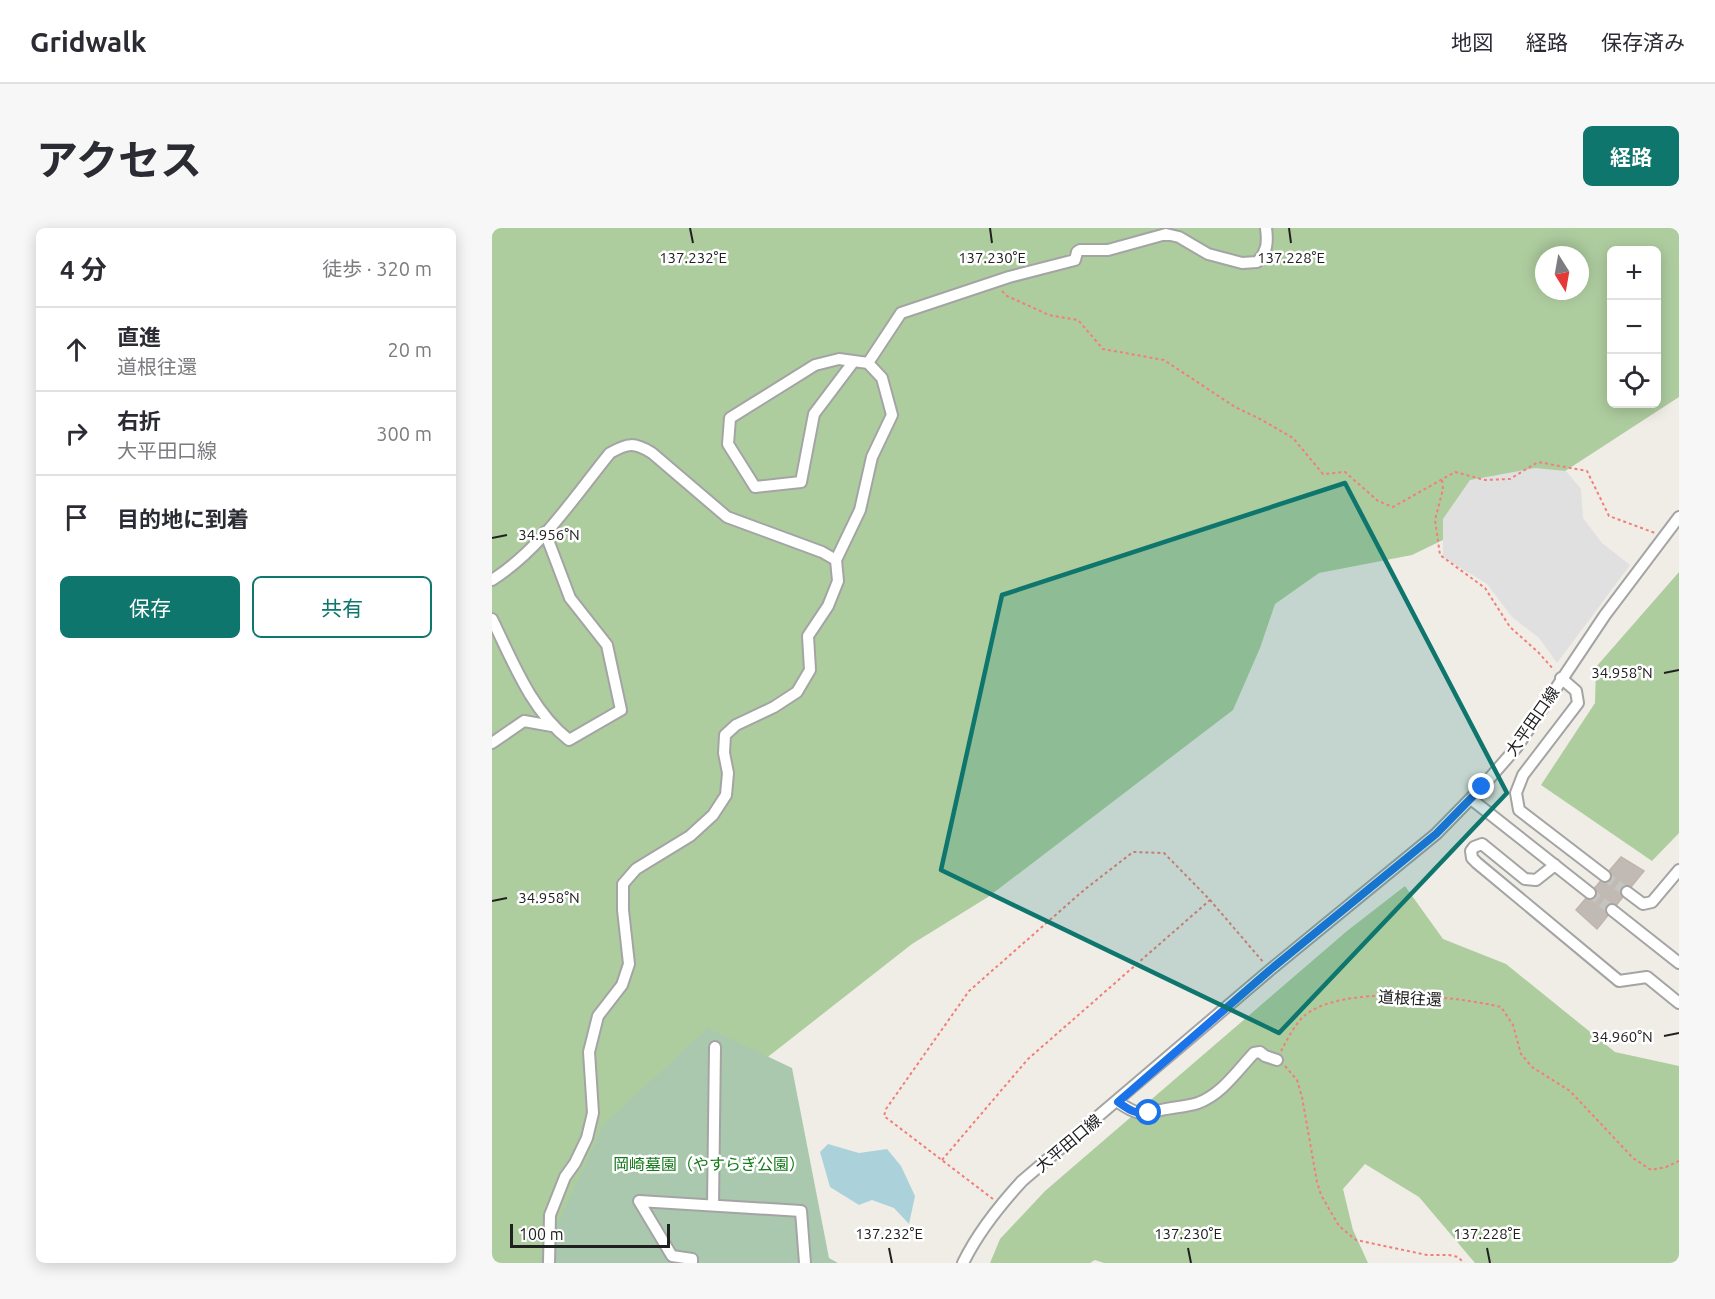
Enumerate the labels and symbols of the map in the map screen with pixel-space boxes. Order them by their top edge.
north arrow [1535,246,1589,300]
text: 137.232°E [659,249,727,266]
text: 137.230°E [958,249,1026,266]
text: 137.228°E [1257,249,1325,266]
text: 34.956°N [518,526,580,543]
text: 34.958°N [1591,664,1653,681]
street label: 大平田口線 [1502,683,1562,759]
route end [1468,773,1494,799]
text: 34.958°N [518,889,580,906]
street label: 道根往還 [1378,987,1442,1009]
text: 34.960°N [1591,1028,1653,1045]
route start [1135,1099,1161,1125]
street label: 大平田口線 [1032,1110,1104,1176]
park label: 岡崎墓園（やすらぎ公園） [613,1155,805,1173]
scale bar [510,1221,670,1248]
text: 137.232°E [855,1225,923,1242]
text: 137.230°E [1154,1225,1222,1242]
text: 137.228°E [1453,1225,1521,1242]

